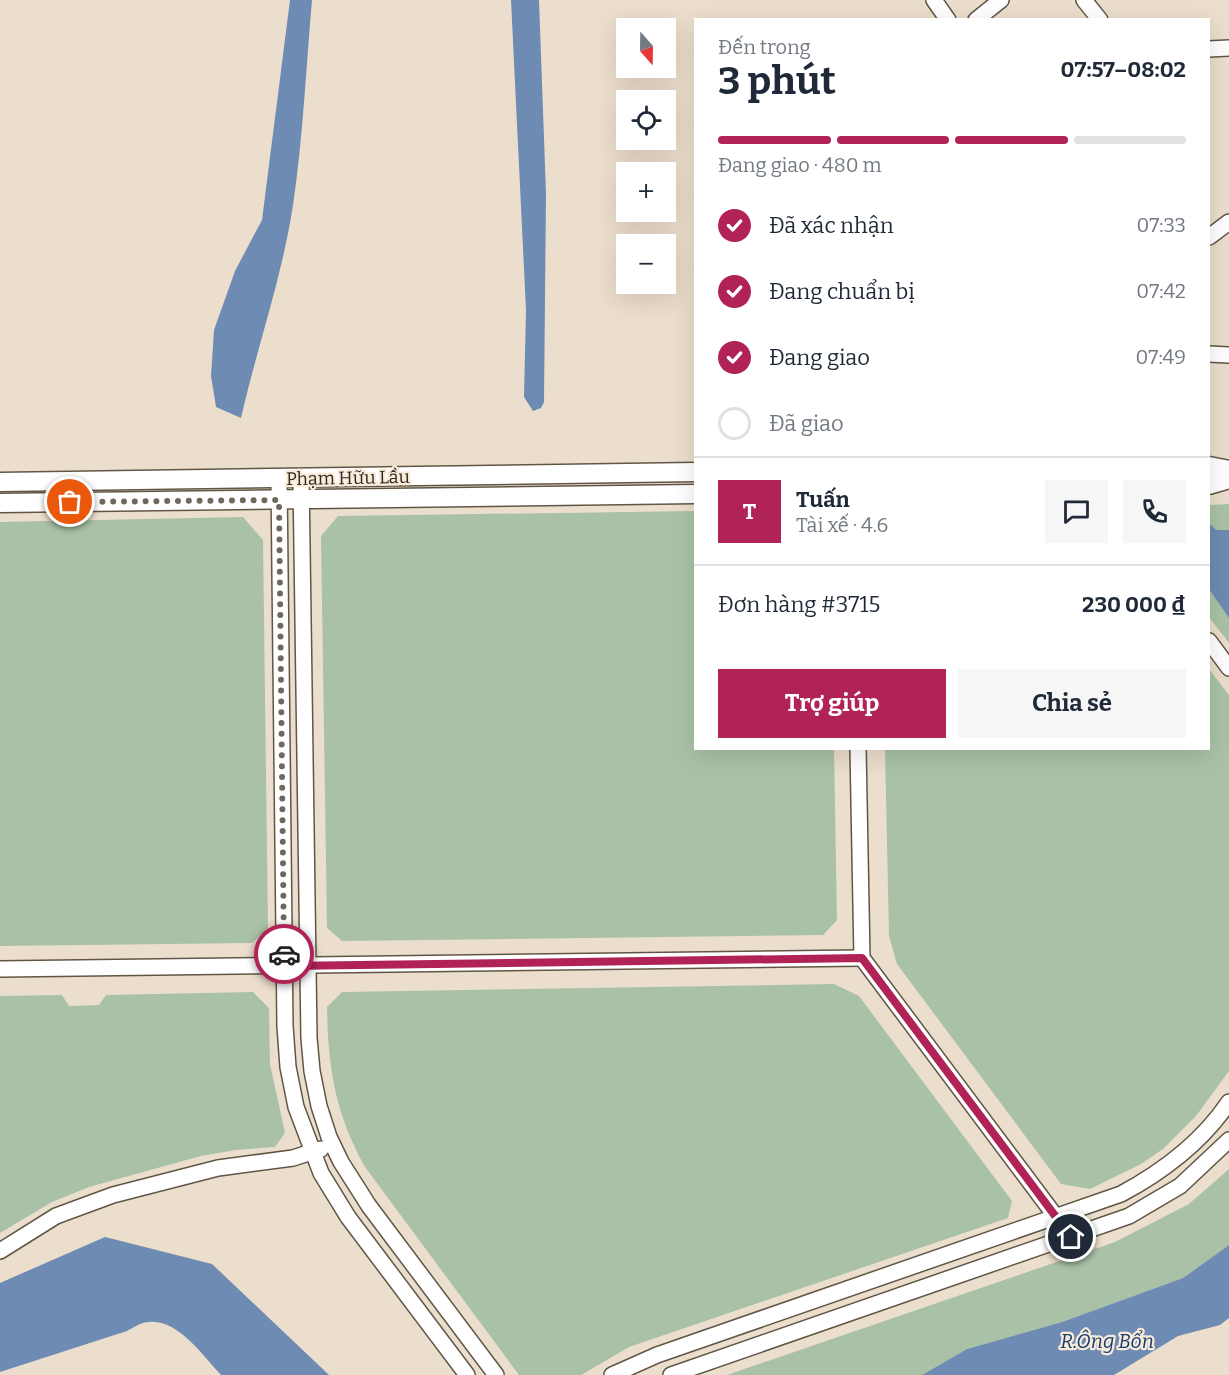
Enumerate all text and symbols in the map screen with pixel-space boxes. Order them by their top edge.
north arrow [616,18,676,78]
map controls [616,18,676,294]
text: Đến trong [718,35,811,59]
text: 07:57–08:02 [1061,56,1186,83]
text: 3 phút [718,58,836,104]
button: locate [616,90,676,150]
text: Đang giao · 480 m [718,153,882,177]
button: + [616,162,676,222]
icon: check [718,209,751,242]
text: Đã xác nhận [769,212,894,239]
text: 07:33 [1136,213,1186,237]
button: − [616,234,676,294]
icon: check [718,275,751,308]
text: Đang chuẩn bị [769,278,915,305]
text: 07:42 [1136,279,1186,303]
icon: check [718,341,751,374]
text: Đang giao [769,344,870,371]
text: 07:49 [1136,345,1186,369]
text: Đã giao [769,410,844,437]
street label: Phạm Hữu Lầu [286,466,410,490]
pin [44,476,95,527]
button: chat [1045,480,1108,543]
button: phone [1123,480,1186,543]
icon: bag [53,485,86,518]
text: Tuấn [796,486,850,513]
text: T [743,498,756,525]
text: Tài xế · 4.6 [796,513,888,537]
text: Đơn hàng #3715 [718,591,880,618]
text: 230 000 ₫ [1082,591,1186,618]
button: Trợ giúp [718,669,946,738]
button: Chia sẻ [958,669,1186,738]
courier [254,924,314,984]
icon: car [268,938,301,971]
pin [1045,1211,1096,1262]
icon: home [1054,1220,1087,1253]
water label: R.Ông Bổn [1060,1329,1154,1353]

